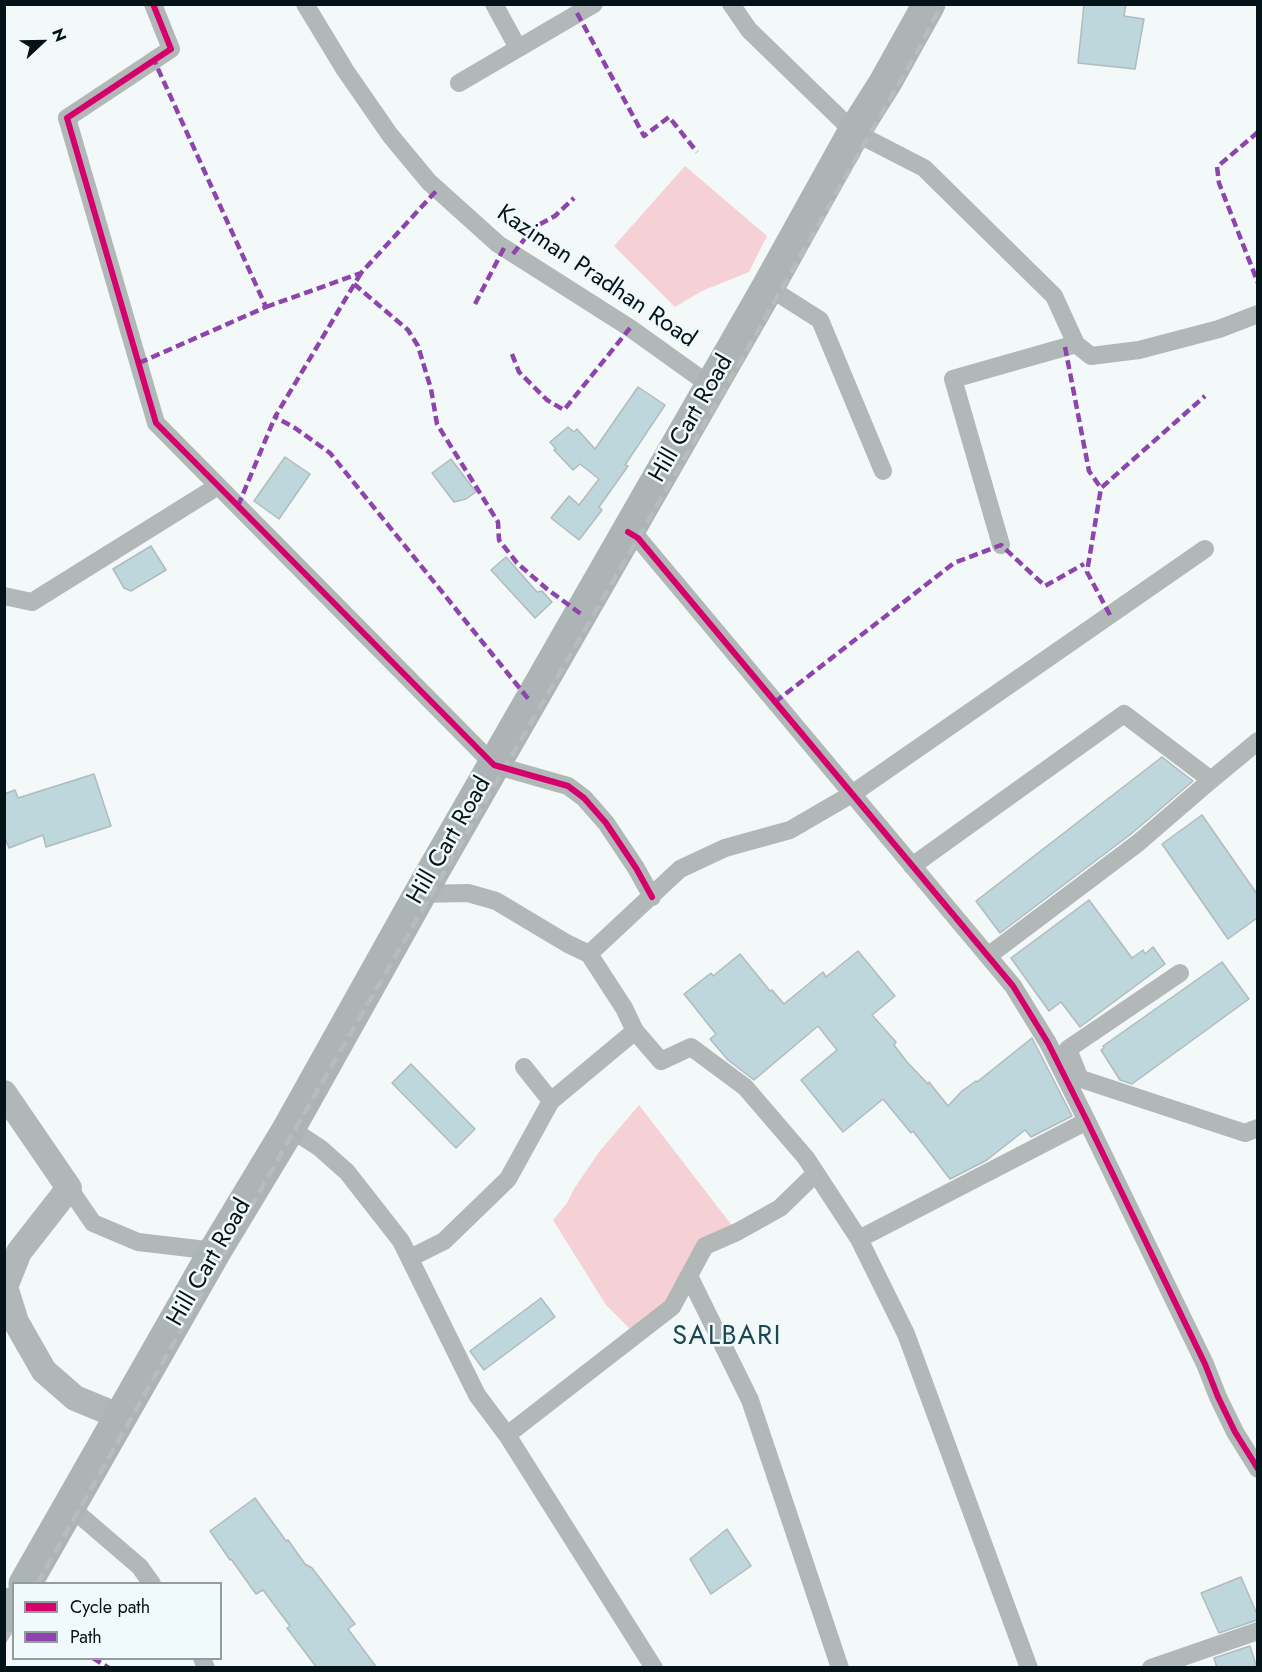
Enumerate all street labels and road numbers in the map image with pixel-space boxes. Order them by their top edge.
street label: Kaziman Pradhan Road [491,200,701,354]
street label: Hill Cart Road [644,350,740,488]
street label: Hill Cart Road [402,772,498,910]
street label: Hill Cart Road [162,1194,258,1332]

